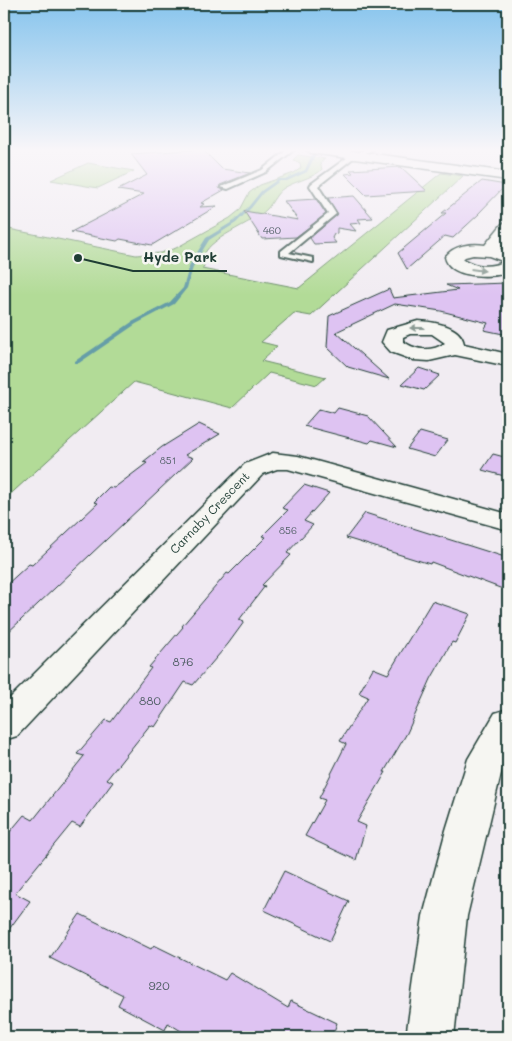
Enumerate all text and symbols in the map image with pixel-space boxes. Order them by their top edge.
house number: 460 [263,223,281,237]
callout: Hyde Park [133,242,227,271]
text: Hyde Park [143,247,217,266]
one-way arrow [470,266,486,274]
one-way arrow [408,324,424,332]
house number: 851 [160,453,176,467]
street label: Carnaby Crescent [166,468,253,557]
house number: 856 [279,523,297,537]
house number: 876 [172,653,194,669]
house number: 880 [139,692,162,708]
house number: 920 [148,977,170,993]

